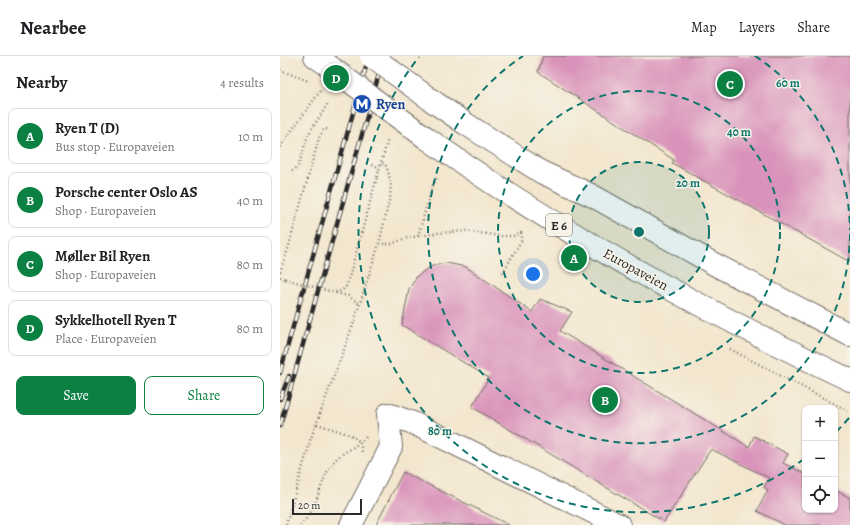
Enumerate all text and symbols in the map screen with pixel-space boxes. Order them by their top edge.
text: Nearbee [20,15,86,41]
text: Map [691,18,717,37]
text: Layers [739,18,775,37]
text: Share [797,18,830,37]
pin: D [323,63,349,93]
pin: C [717,69,743,99]
text: Nearby [16,71,67,94]
text: 4 results [220,74,264,91]
text: 60 m [776,75,800,91]
metro station icon: Ryen [351,93,373,115]
place label: Ryen [376,95,405,114]
text: Ryen T (D) [55,118,119,138]
text: 40 m [727,124,751,140]
text: A [26,128,34,145]
text: 10 m [238,128,263,145]
text: Bus stop · Europaveien [55,138,175,155]
text: 20 m [676,175,700,191]
text: Porsche center Oslo AS [55,182,198,202]
text: B [26,192,34,209]
text: 40 m [237,192,263,209]
text: Shop · Europaveien [55,202,156,219]
road number: E 6 [546,214,572,236]
centre of rings [632,225,646,239]
pin: A [561,243,587,273]
street label: Europaveien [600,244,672,295]
text: Møller Bil Ryen [55,246,150,266]
text: C [26,256,34,273]
text: 80 m [236,256,263,273]
your location [523,264,543,284]
text: Shop · Europaveien [55,266,156,283]
text: Sykkelhotell Ryen T [55,310,177,330]
text: D [25,320,35,337]
text: 80 m [236,320,263,337]
text: Place · Europaveien [55,330,157,347]
button: Save [16,376,136,415]
button: Share [144,376,264,415]
pin: B [592,385,618,415]
map controls [802,405,838,513]
button: + [802,405,838,441]
text: 80 m [428,423,452,439]
button: − [802,441,838,477]
button: locate [802,477,838,513]
scale bar [292,497,362,516]
text: 20 m [298,498,320,513]

